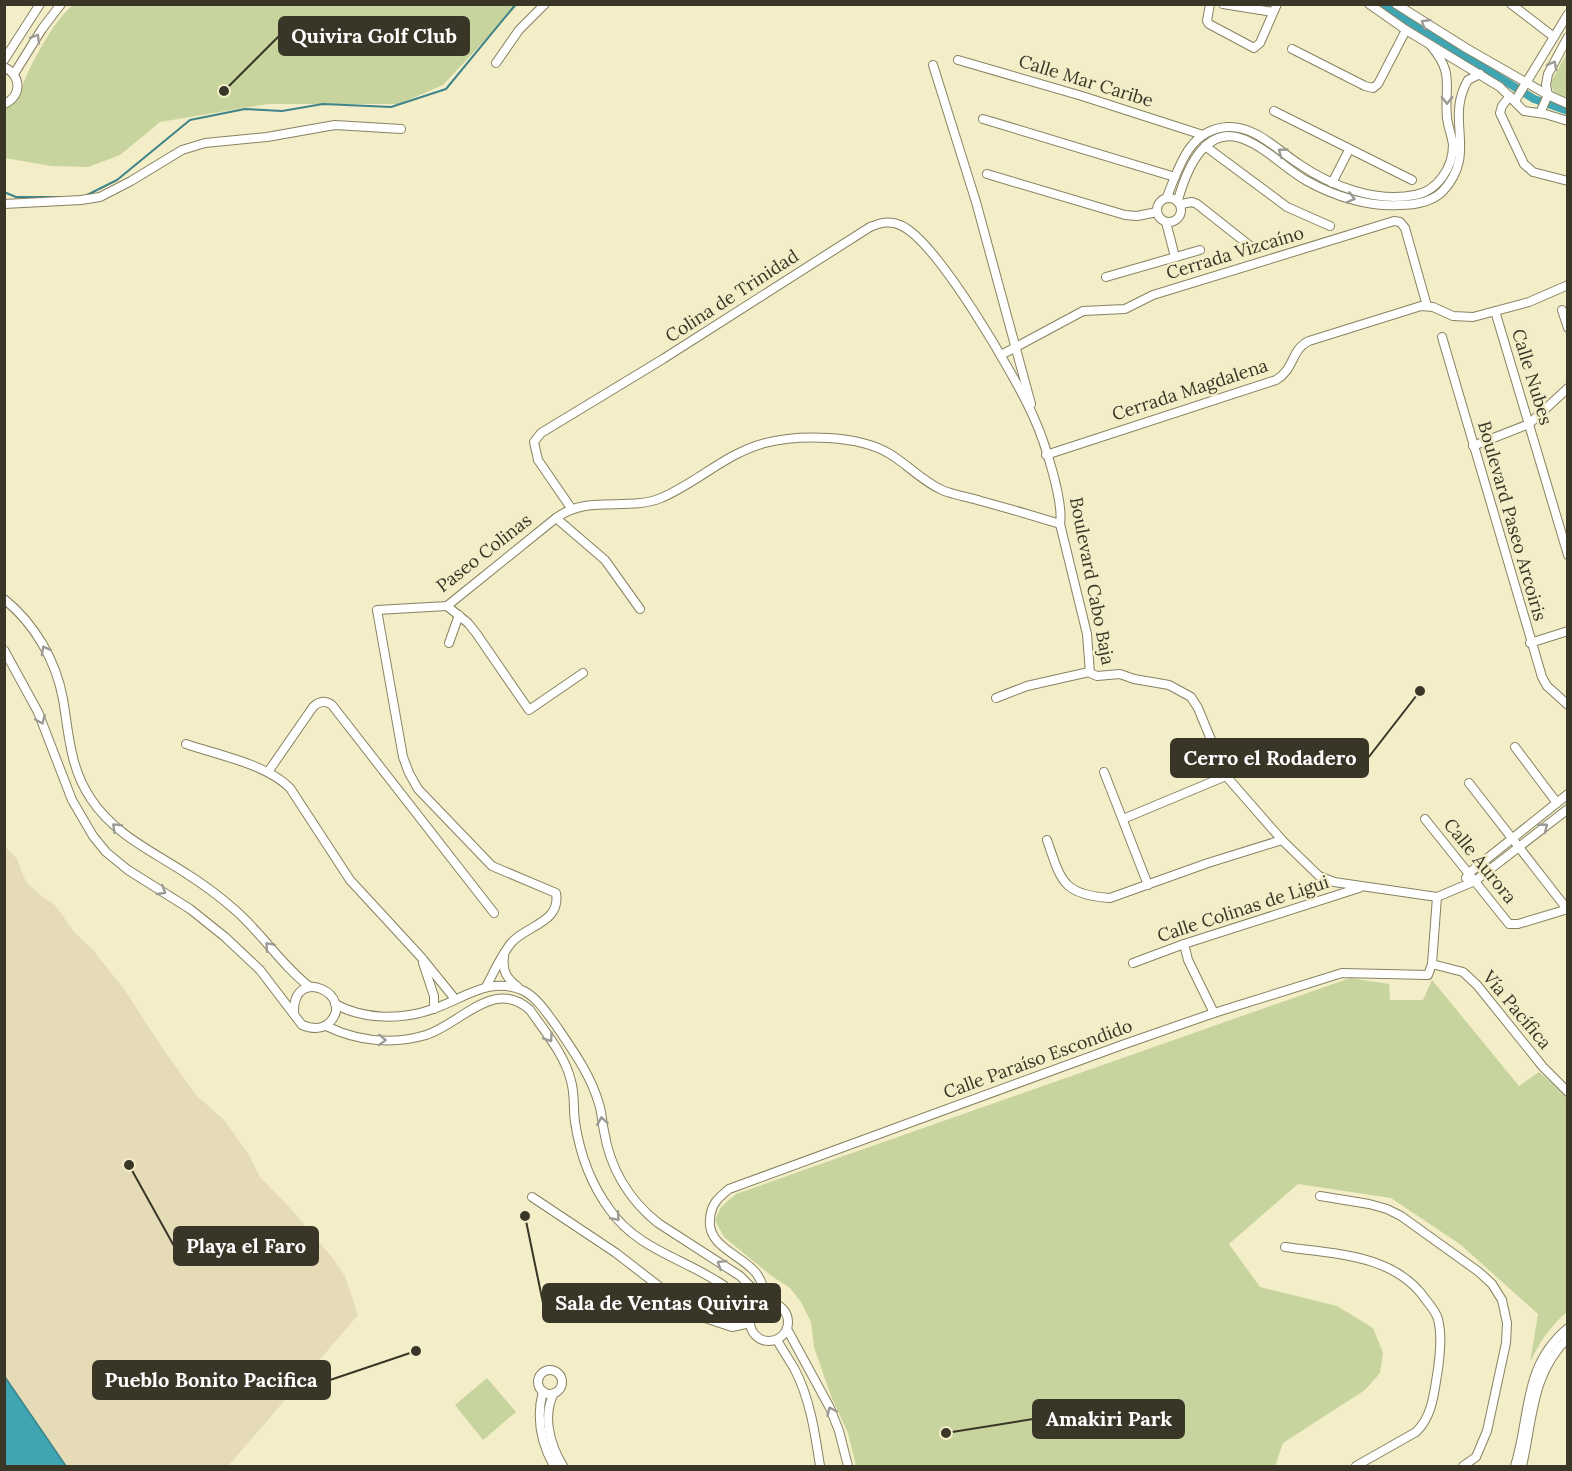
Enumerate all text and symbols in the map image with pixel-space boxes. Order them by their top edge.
callout: Quivira Golf Club [279,17,469,55]
one-way arrow [1421,20,1432,31]
text: Quivira Golf Club [291,23,457,48]
one-way arrow [29,34,41,44]
street label: Calle Mar Caribe [1016,49,1156,112]
one-way arrow [1545,61,1557,72]
one-way arrow [1441,95,1453,104]
one-way arrow [1277,148,1288,159]
one-way arrow [1346,191,1356,204]
street label: Cerrada Vizcaíno [1163,221,1307,284]
street label: Colina de Trinidad [661,244,803,347]
street label: Calle Nubes [1507,326,1558,428]
street label: Cerrada Magdalena [1109,353,1271,426]
street label: Boulevard Paseo Arcoiris [1473,418,1552,623]
street label: Boulevard Cabo Baja [1065,495,1120,667]
street label: Paseo Colinas [431,508,536,597]
one-way arrow [41,646,52,656]
one-way arrow [34,714,46,725]
callout: Cerro el Rodadero [1171,739,1368,777]
text: Cerro el Rodadero [1184,745,1357,770]
street label: Calle Aurora [1439,813,1522,908]
one-way arrow [112,823,122,834]
one-way arrow [1537,824,1548,835]
street label: Calle Colinas de Ligui [1154,870,1332,947]
one-way arrow [156,883,166,895]
one-way arrow [265,942,276,952]
street label: Vía Pacífica [1477,965,1557,1054]
street label: Calle Paraíso Escondido [940,1014,1135,1103]
one-way arrow [542,1031,553,1042]
one-way arrow [377,1034,386,1046]
one-way arrow [596,1117,609,1127]
one-way arrow [609,1210,620,1220]
callout: Playa el Faro [174,1227,318,1265]
text: Playa el Faro [186,1233,306,1258]
one-way arrow [717,1260,728,1271]
callout: Sala de Ventas Quivira [543,1284,780,1322]
text: Sala de Ventas Quivira [555,1290,769,1315]
callout: Pueblo Bonito Pacifica [93,1361,330,1399]
text: Pueblo Bonito Pacifica [105,1367,318,1392]
callout: Amakiri Park [1033,1400,1184,1438]
one-way arrow [826,1406,838,1417]
text: Amakiri Park [1046,1406,1172,1431]

